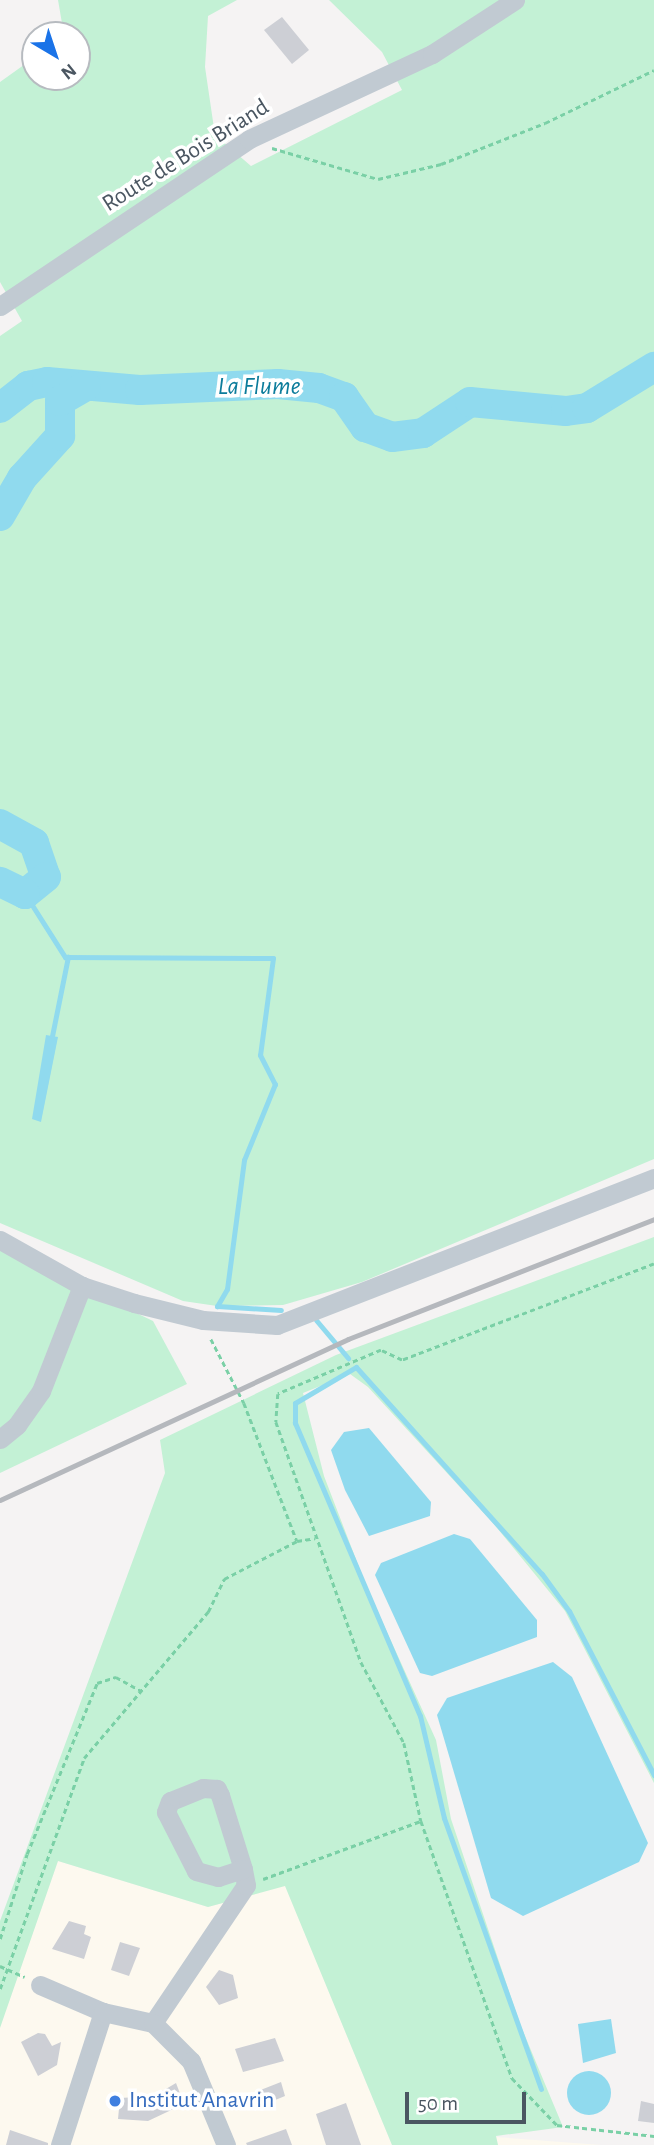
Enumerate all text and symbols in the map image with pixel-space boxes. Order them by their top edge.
north arrow [21,21,91,91]
text: N [57,60,79,83]
street label: Route de Bois Briand [97,93,275,219]
water label: La Flume [217,371,301,403]
scale bar [409,2078,530,2122]
place label: Institut Anavrin [129,2087,274,2115]
marker: Institut Anavrin [107,2093,123,2109]
text: 50 m [418,2093,458,2114]

